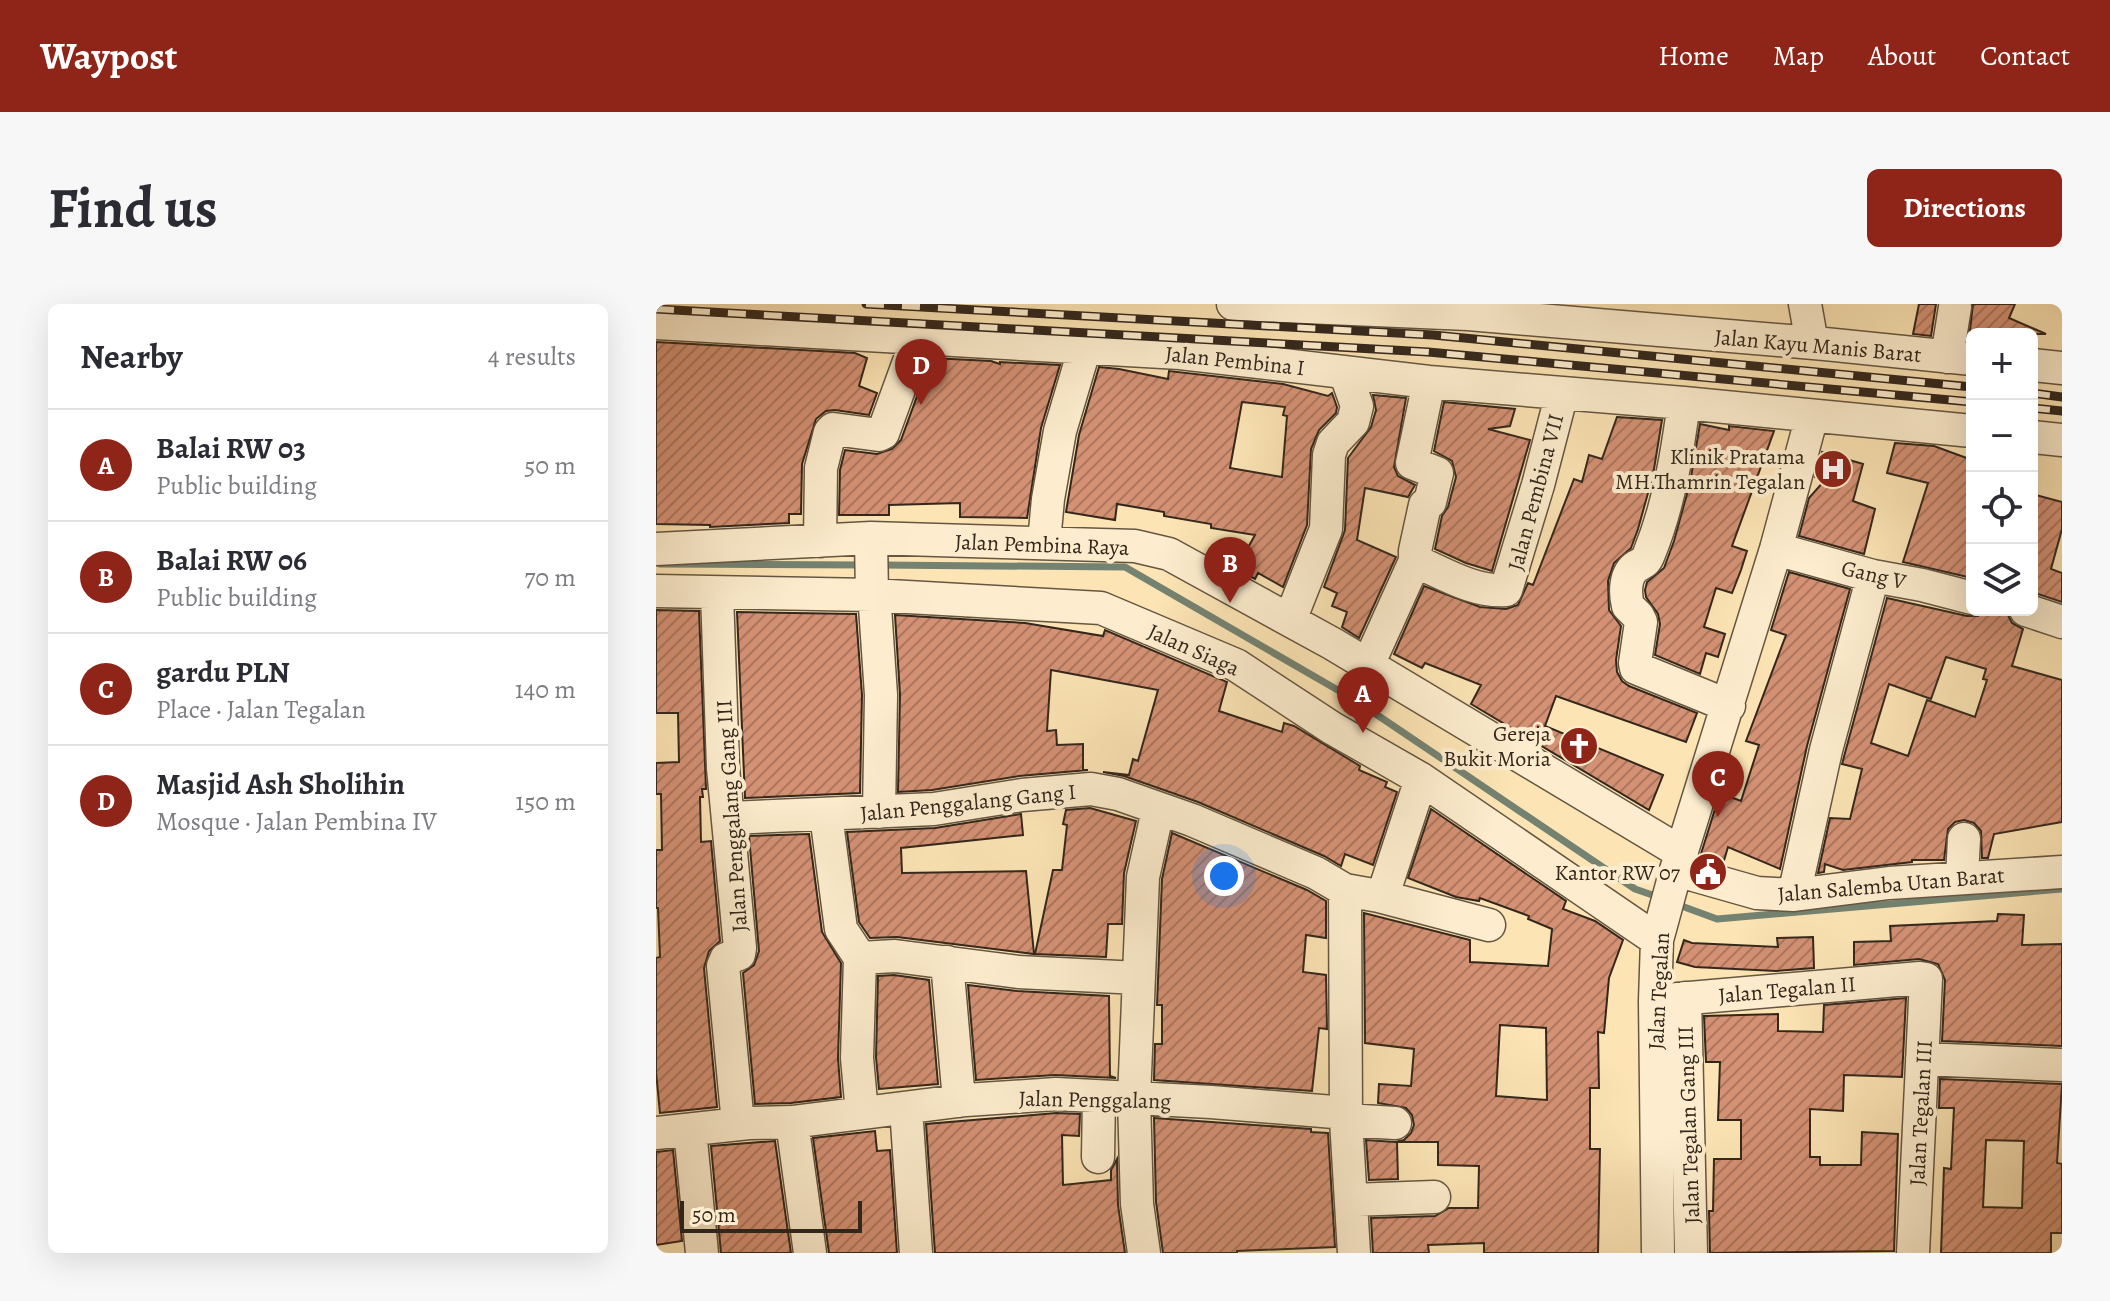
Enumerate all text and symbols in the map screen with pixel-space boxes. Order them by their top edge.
text: Waypost [40,30,177,82]
text: Home [1658,37,1729,75]
text: Map [1773,37,1824,75]
text: About [1868,37,1936,75]
text: Contact [1980,37,2070,75]
button: Directions [1867,169,2062,247]
text: Find us [48,170,218,246]
street label: Jalan Kayu Manis Barat [1713,322,1923,370]
map controls [1966,328,2038,616]
button: + [1966,328,2038,400]
text: Nearby [80,333,183,380]
text: 4 results [488,339,576,374]
pin: D [895,339,947,405]
street label: Jalan Pembina I [1164,339,1306,383]
button: − [1966,400,2038,472]
street label: Jalan Pembina VII [1501,410,1571,574]
text: Balai RW 03 [156,428,306,468]
place label: Klinik Pratama MH.Thamrin Tegalan [1615,442,1806,497]
text: A [98,448,114,483]
text: 50 m [524,448,576,483]
hospital icon: Klinik Pratama MH.Thamrin Tegalan [1812,448,1854,490]
text: Public building [156,468,317,503]
button: locate [1966,472,2038,544]
street label: Jalan Pembina Raya [954,527,1131,563]
pin: B [1204,537,1256,603]
text: Balai RW 06 [156,540,307,580]
button: layers [1966,544,2038,616]
street label: Gang V [1838,553,1910,597]
text: B [98,560,114,595]
text: 70 m [524,560,576,595]
text: Public building [156,580,317,615]
street label: Jalan Siaga [1143,616,1245,684]
text: gardu PLN [156,652,290,692]
pin: A [1337,667,1389,733]
text: C [98,672,114,707]
text: 140 m [515,672,576,707]
text: Place · Jalan Tegalan [156,692,366,727]
street label: Jalan Penggalang Gang III [709,699,755,933]
place label: Gereja Bukit Moria [1443,719,1552,774]
church icon: Gereja Bukit Moria [1558,725,1600,767]
pin: C [1692,751,1744,817]
text: Masjid Ash Sholihin [156,764,405,804]
street label: Jalan Penggalang Gang I [859,777,1078,829]
text: D [97,784,115,819]
text: 150 m [515,784,576,819]
text: Mosque · Jalan Pembina IV [156,804,437,839]
public building icon: Kantor RW 07 [1687,851,1729,893]
your location [1204,856,1244,896]
place label: Kantor RW 07 [1554,858,1681,888]
street label: Jalan Salemba Utan Barat [1776,860,2006,910]
street label: Jalan Tegalan [1641,931,1677,1051]
street label: Jalan Tegalan II [1717,969,1857,1011]
street label: Jalan Tegalan Gang III [1671,1025,1707,1224]
street label: Jalan Tegalan III [1902,1039,1940,1187]
street label: Jalan Penggalang [1018,1084,1172,1116]
scale bar [680,1197,862,1233]
text: 50 m [692,1200,736,1230]

